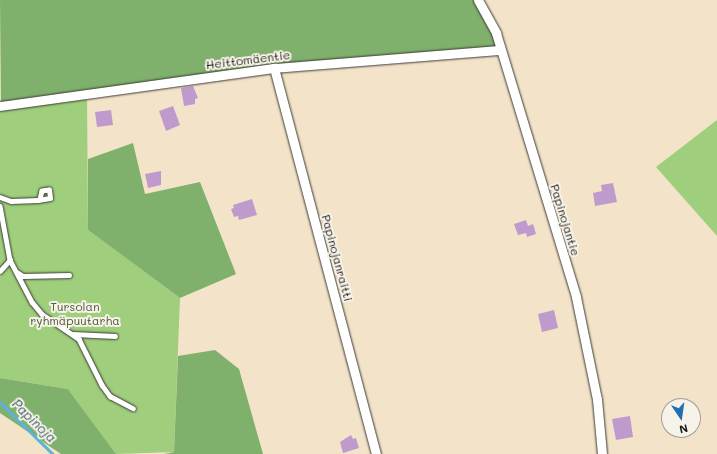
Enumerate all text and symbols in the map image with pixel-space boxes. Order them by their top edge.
street label: Heittomäentie [205,48,291,72]
street label: Papinojantie [547,182,583,258]
street label: Papinojanraitti [319,213,355,303]
park label: Tursolan ryhmäpuutarha [30,300,120,328]
water label: Papinoja [9,396,59,446]
north arrow [661,398,701,438]
text: N [678,421,689,437]

